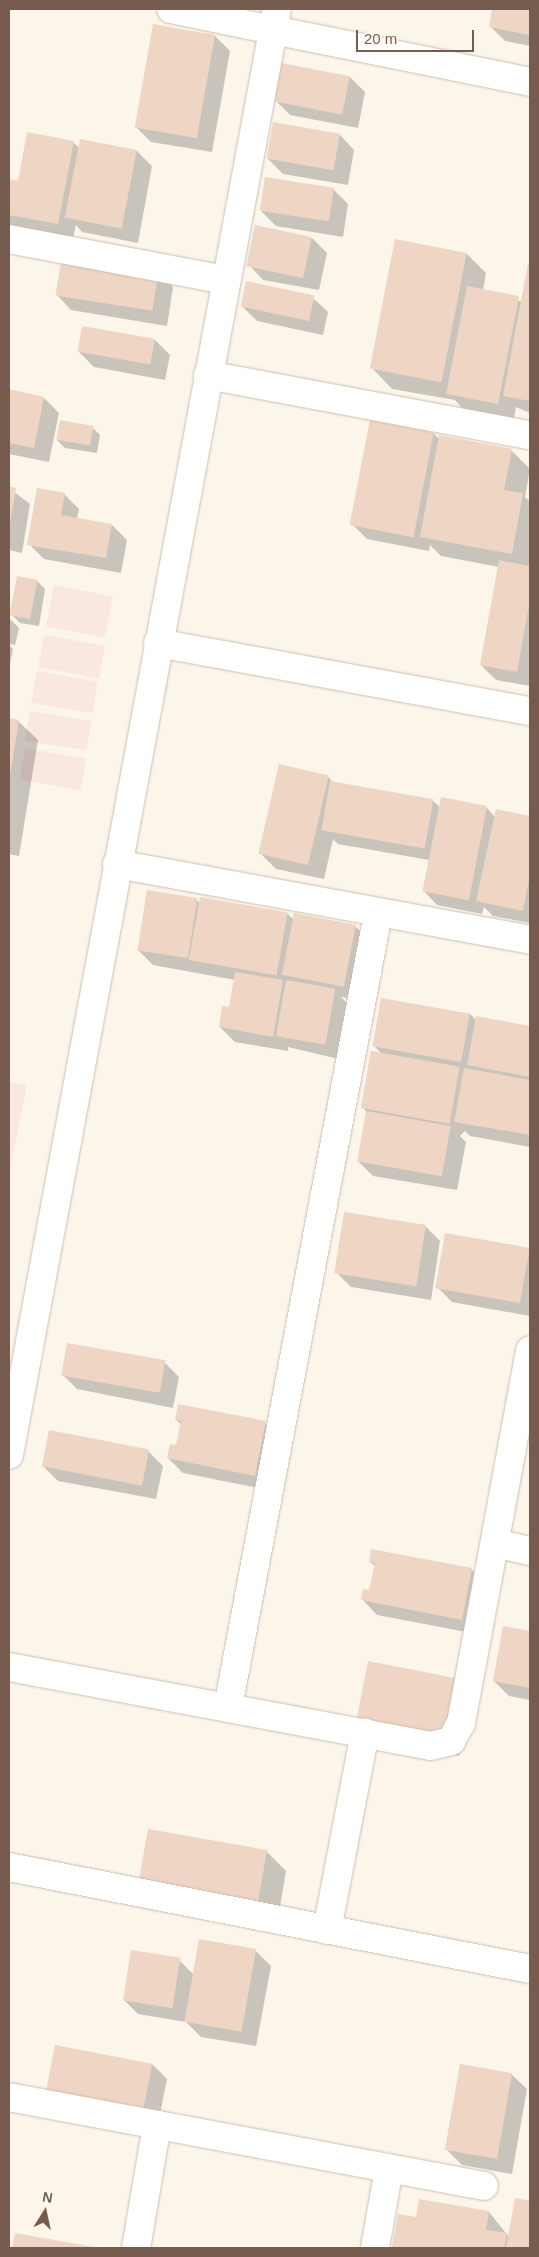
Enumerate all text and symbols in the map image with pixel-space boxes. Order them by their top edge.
scale bar [359,20,476,52]
text: 20 m [364,30,397,47]
north arrow [20,2187,70,2237]
text: N [41,2188,54,2206]

